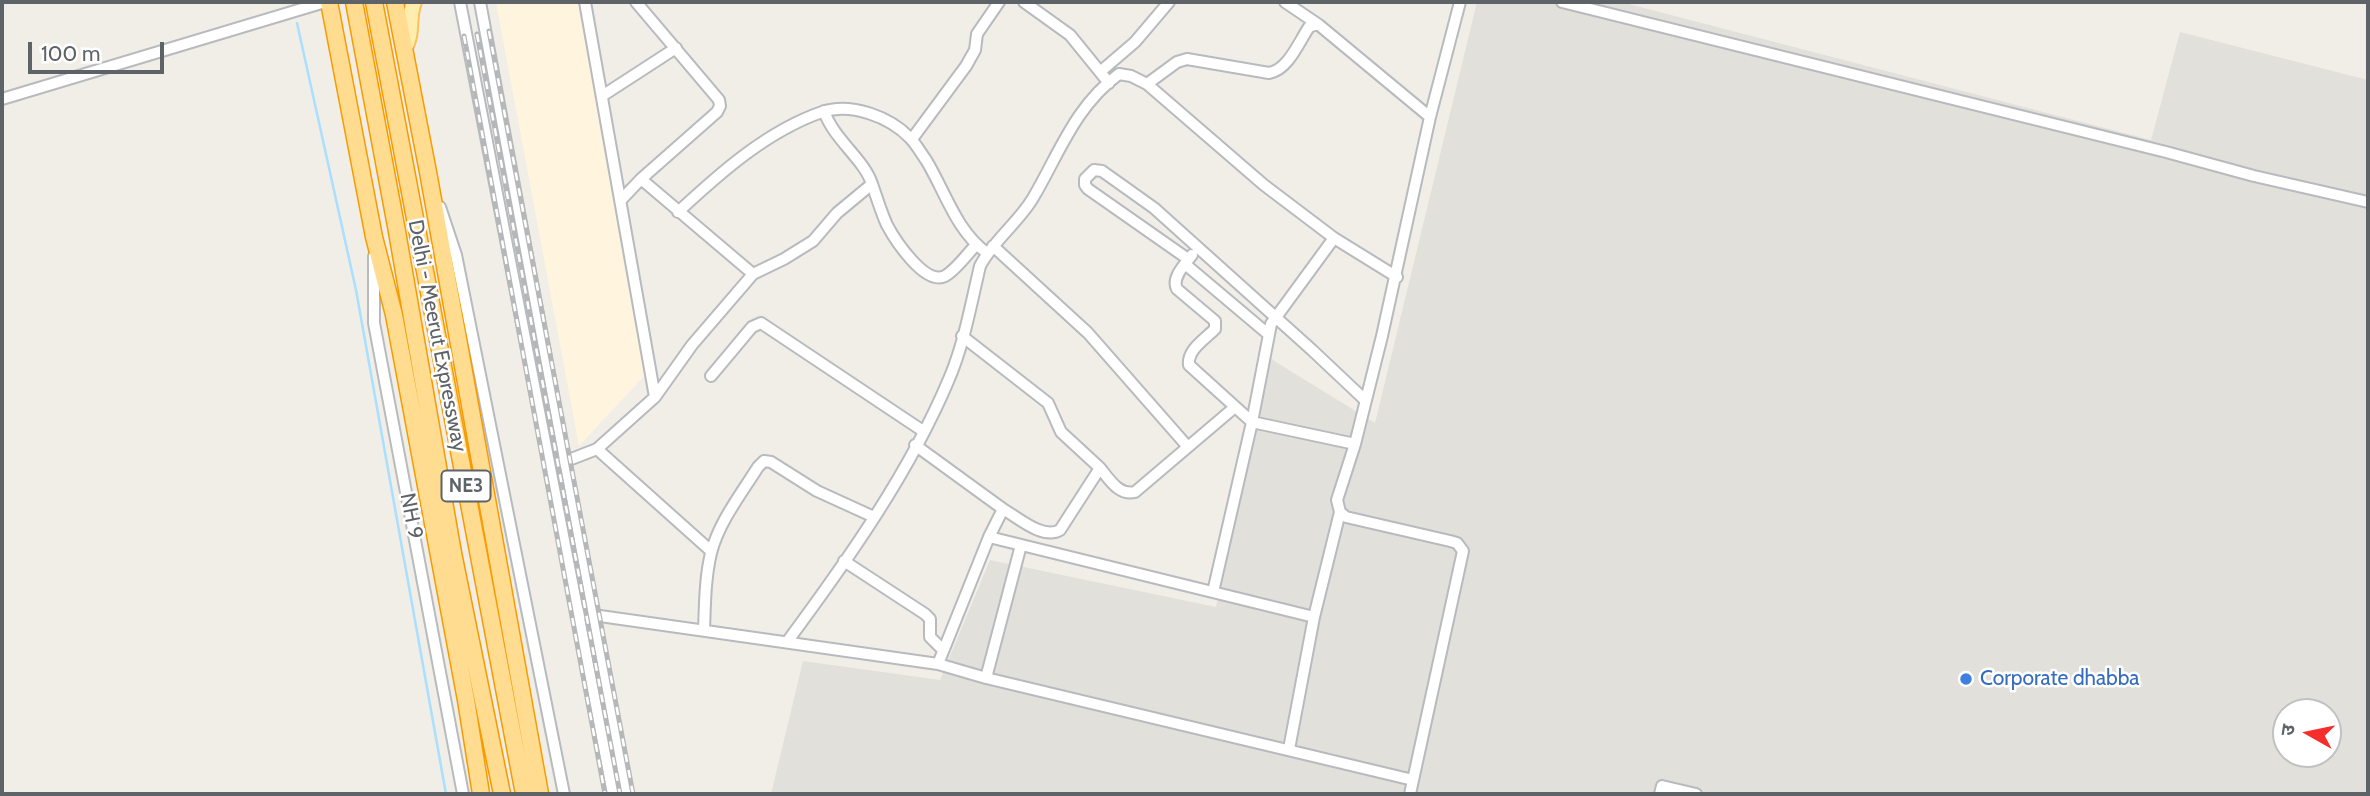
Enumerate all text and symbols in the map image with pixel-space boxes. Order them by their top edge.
scale bar [32,28,168,72]
text: 100 m [41,41,100,66]
street label: Delhi - Meerut Expressway [402,218,472,454]
road number: NE3 [442,471,490,502]
street label: NH 9 [394,491,428,541]
place label: Corporate dhabba [1980,666,2139,692]
marker: Corporate dhabba [1958,671,1974,687]
north arrow [2272,698,2342,768]
text: उ [2276,723,2300,737]

